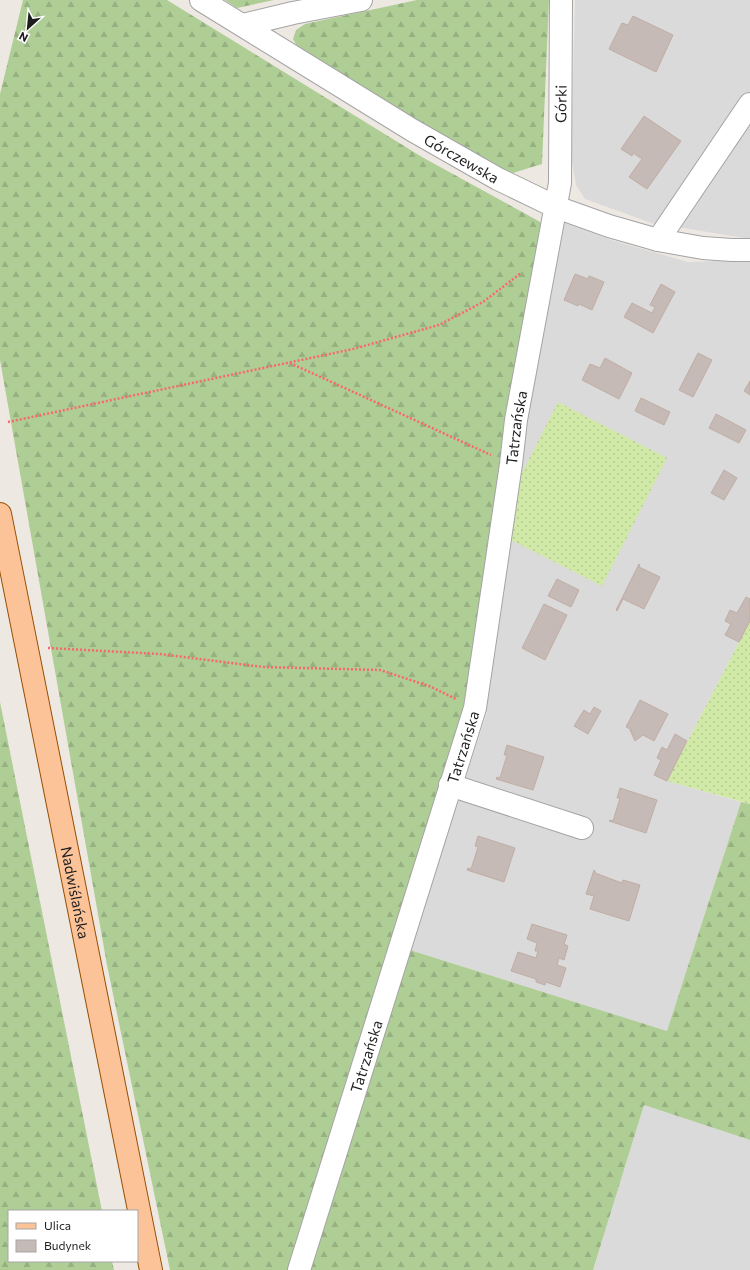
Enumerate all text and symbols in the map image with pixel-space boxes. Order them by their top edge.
north arrow [8,8,48,48]
text: N [17,30,30,45]
street label: Górki [551,85,570,123]
street label: Górczewska [421,130,502,187]
street label: Tatrzańska [502,389,530,466]
street label: Tatrzańska [443,709,483,786]
street label: Nadwiślańska [58,845,94,940]
street label: Tatrzańska [346,1018,386,1095]
legend [8,1210,138,1262]
text: Ulica [44,1218,71,1232]
text: Budynek [44,1238,92,1252]

